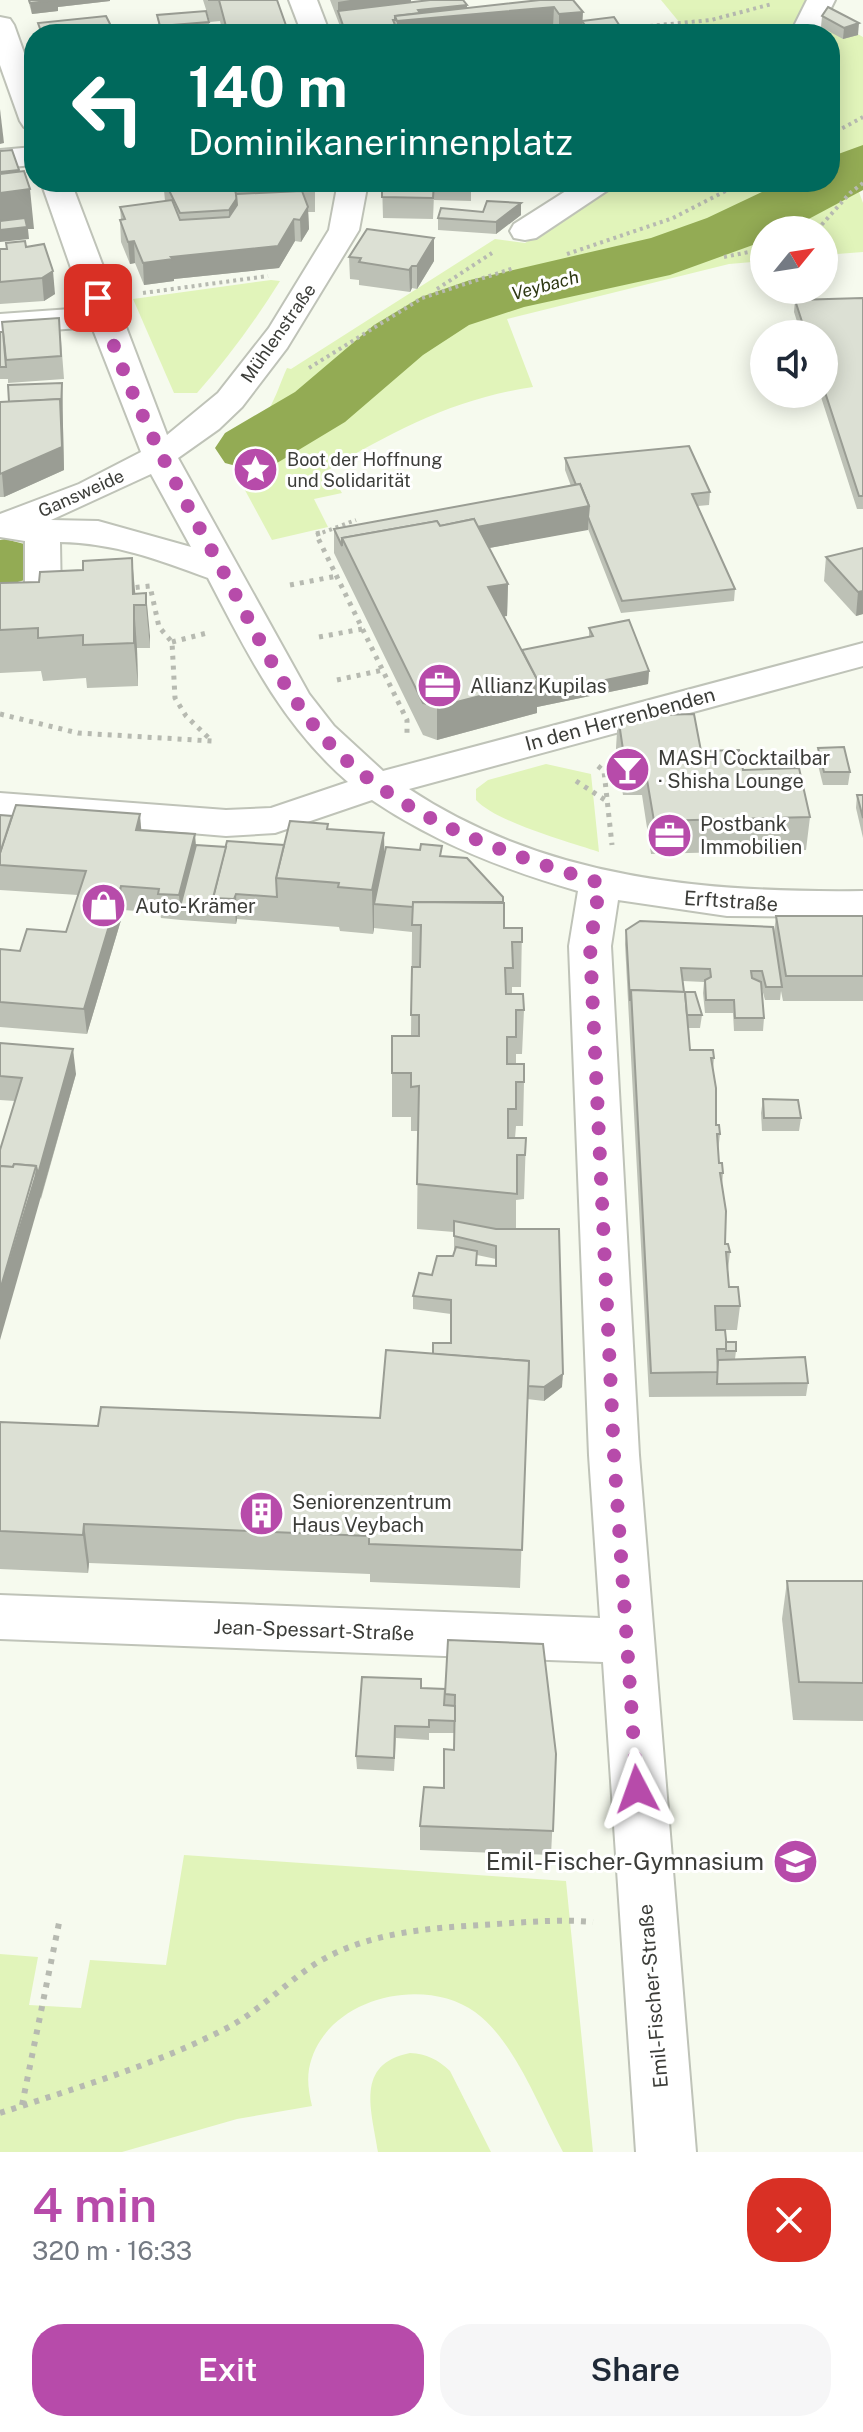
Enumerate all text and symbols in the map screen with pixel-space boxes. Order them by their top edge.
text: 140 m [188,54,348,120]
icon: left [56,56,160,160]
text: Dominikanerinnenplatz [188,121,573,163]
north arrow [750,216,838,304]
map controls [750,216,838,408]
pin [64,264,132,332]
water label: Veybach [509,266,581,304]
icon: arrive [76,276,120,320]
street label: Mühlenstraße [236,280,320,386]
button: sound [750,320,838,408]
place icon: Boot der Hoffnung und Solidarität [232,445,280,493]
place label: Boot der Hoffnung und Solidarität [287,449,442,491]
street label: Gansweide [35,465,127,521]
office icon: Allianz Kupilas [415,662,463,710]
place label: Allianz Kupilas [470,674,607,698]
street label: In den Herrenbenden [522,682,718,756]
bar icon: MASH Cocktailbar · Shisha Lounge [603,746,651,794]
place label: MASH Cocktailbar · Shisha Lounge [658,746,831,793]
office icon: Postbank Immobilien [645,811,693,859]
place label: Postbank Immobilien [700,812,802,859]
shop icon: Auto-Krämer [80,882,128,930]
street label: Erftstraße [683,886,779,916]
place label: Auto-Krämer [135,894,256,918]
building icon: Seniorenzentrum Haus Veybach [237,1490,285,1538]
place label: Seniorenzentrum Haus Veybach [292,1490,452,1537]
street label: Jean-Spessart-Straße [213,1615,415,1645]
position arrow [595,1747,679,1831]
school or university icon: Emil-Fischer-Gymnasium [771,1837,819,1885]
place label: Emil-Fischer-Gymnasium [486,1847,764,1875]
street label: Emil-Fischer-Straße [633,1903,673,2089]
text: 4 min [32,2176,157,2233]
button: close [747,2178,831,2262]
text: 320 m · 16:33 [32,2235,192,2266]
button: Exit [32,2324,424,2416]
button: Share [440,2324,831,2416]

